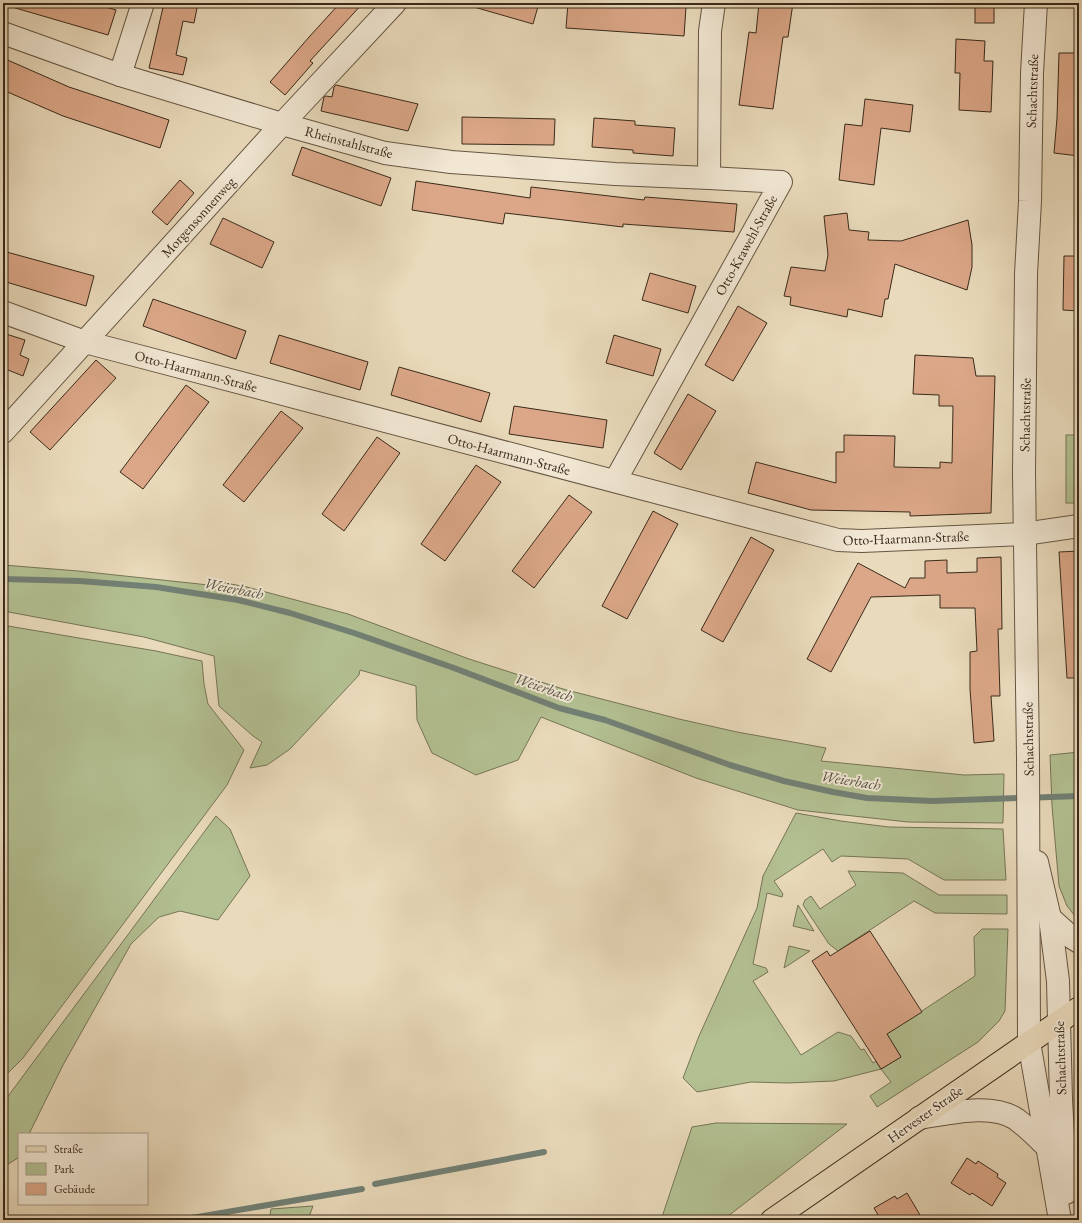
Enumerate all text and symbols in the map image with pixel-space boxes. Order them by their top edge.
street label: Schachtstraße [1022,53,1042,128]
street label: Rheinstahlstraße [303,122,395,163]
street label: Morgensonnenweg [157,172,240,261]
street label: Otto-Krawehl-Straße [711,191,781,299]
street label: Otto-Haarmann-Straße [133,346,260,396]
street label: Schachtstraße [1015,377,1035,452]
street label: Otto-Haarmann-Straße [446,429,573,479]
street label: Otto-Haarmann-Straße [843,527,970,549]
water label: Weierbach [203,573,266,603]
water label: Weierbach [512,668,576,706]
street label: Schachtstraße [1018,701,1038,776]
water label: Weierbach [820,766,883,794]
street label: Schachtstraße [1050,1020,1070,1095]
street label: Hervester Straße [884,1081,967,1147]
legend [18,1133,148,1205]
text: Straße [54,1141,83,1157]
text: Park [54,1161,75,1177]
text: Gebäude [54,1181,96,1197]

